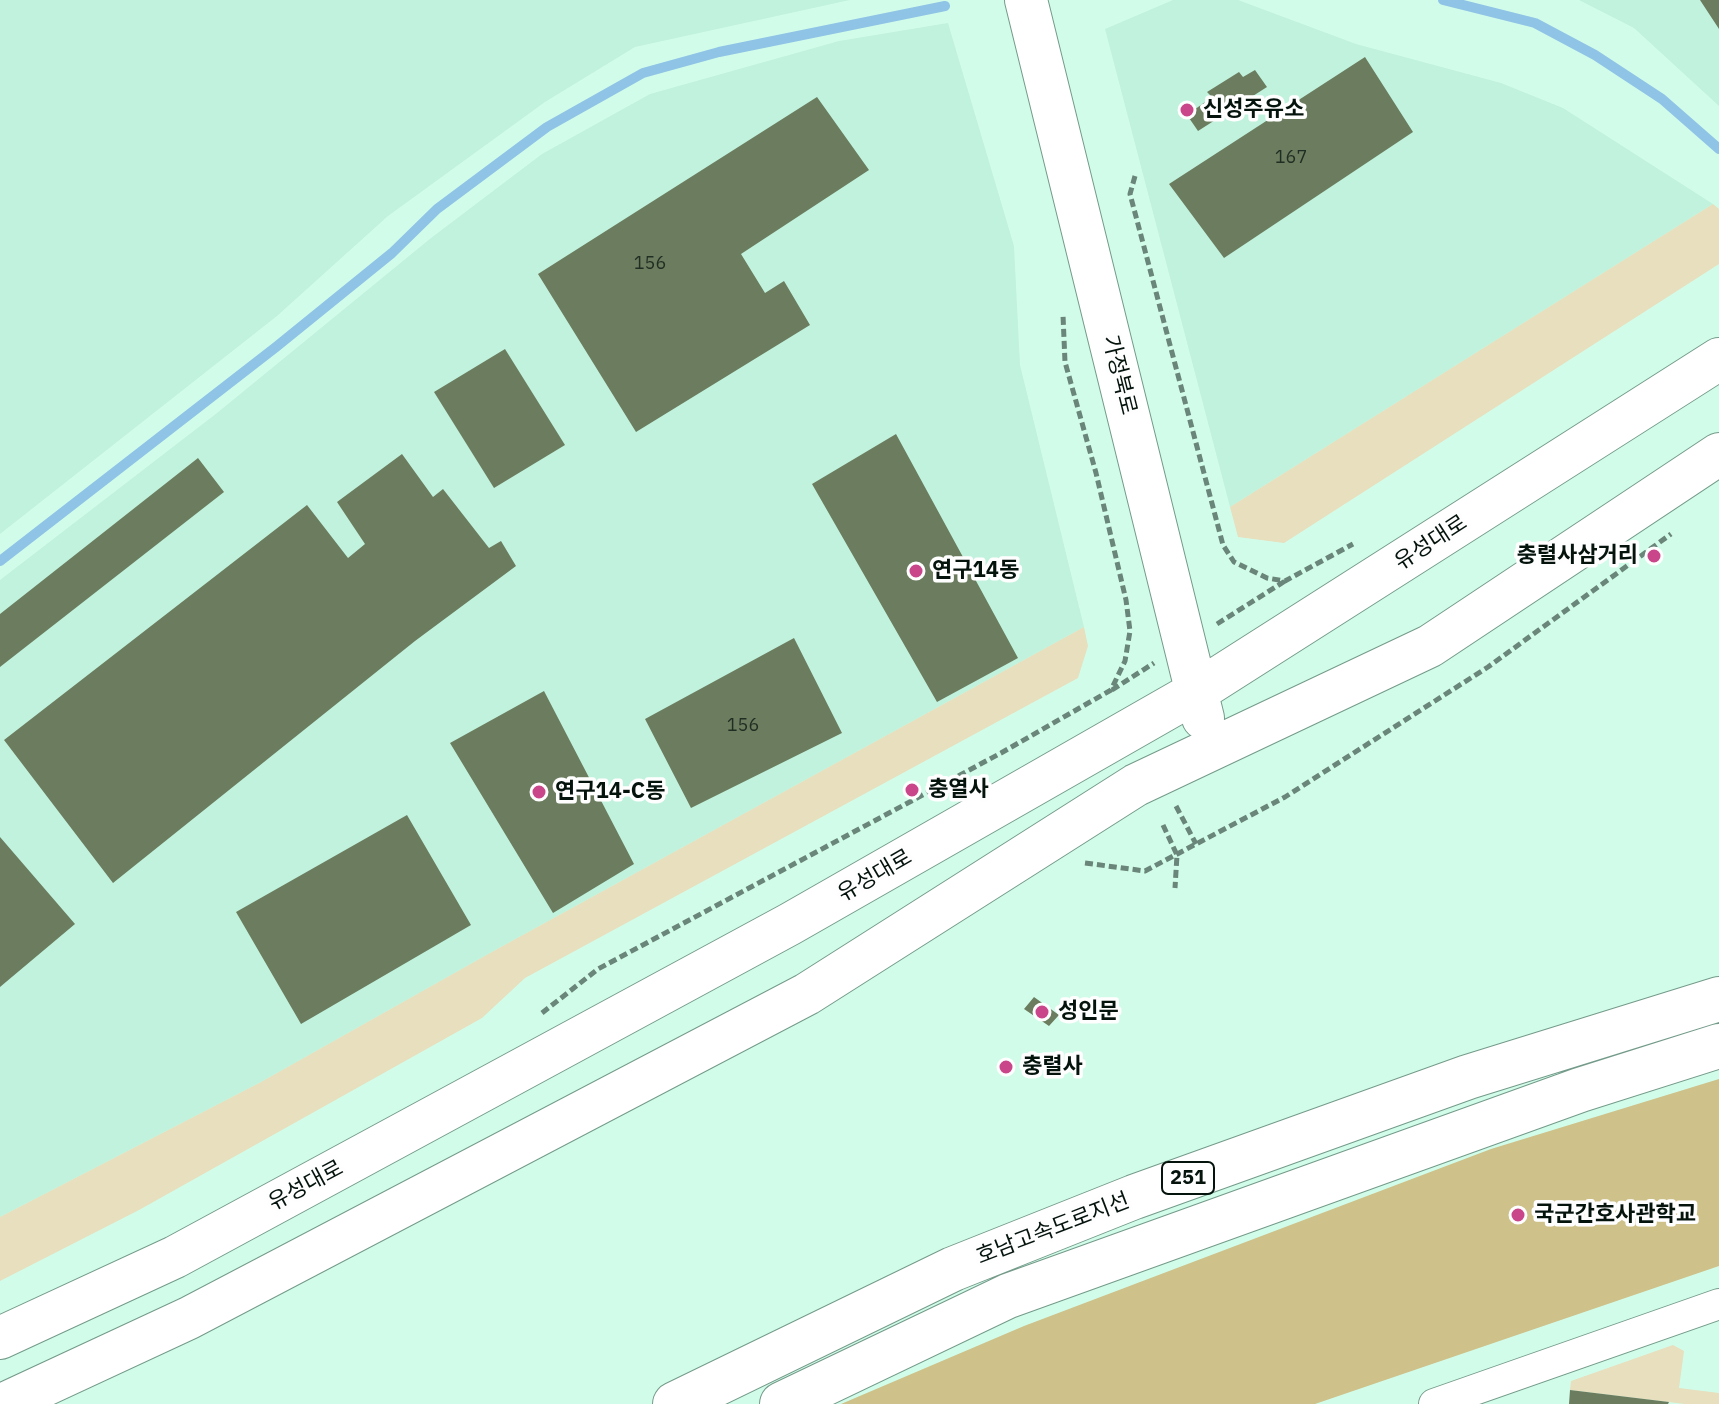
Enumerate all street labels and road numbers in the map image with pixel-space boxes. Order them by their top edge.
street label: 가정북로 [1096,333,1142,417]
street label: 유성대로 [1390,510,1472,576]
street label: 유성대로 [833,844,917,908]
street label: 유성대로 [264,1155,348,1217]
road number: 251 [1162,1162,1214,1194]
street label: 호남고속도로지선 [973,1188,1133,1270]

